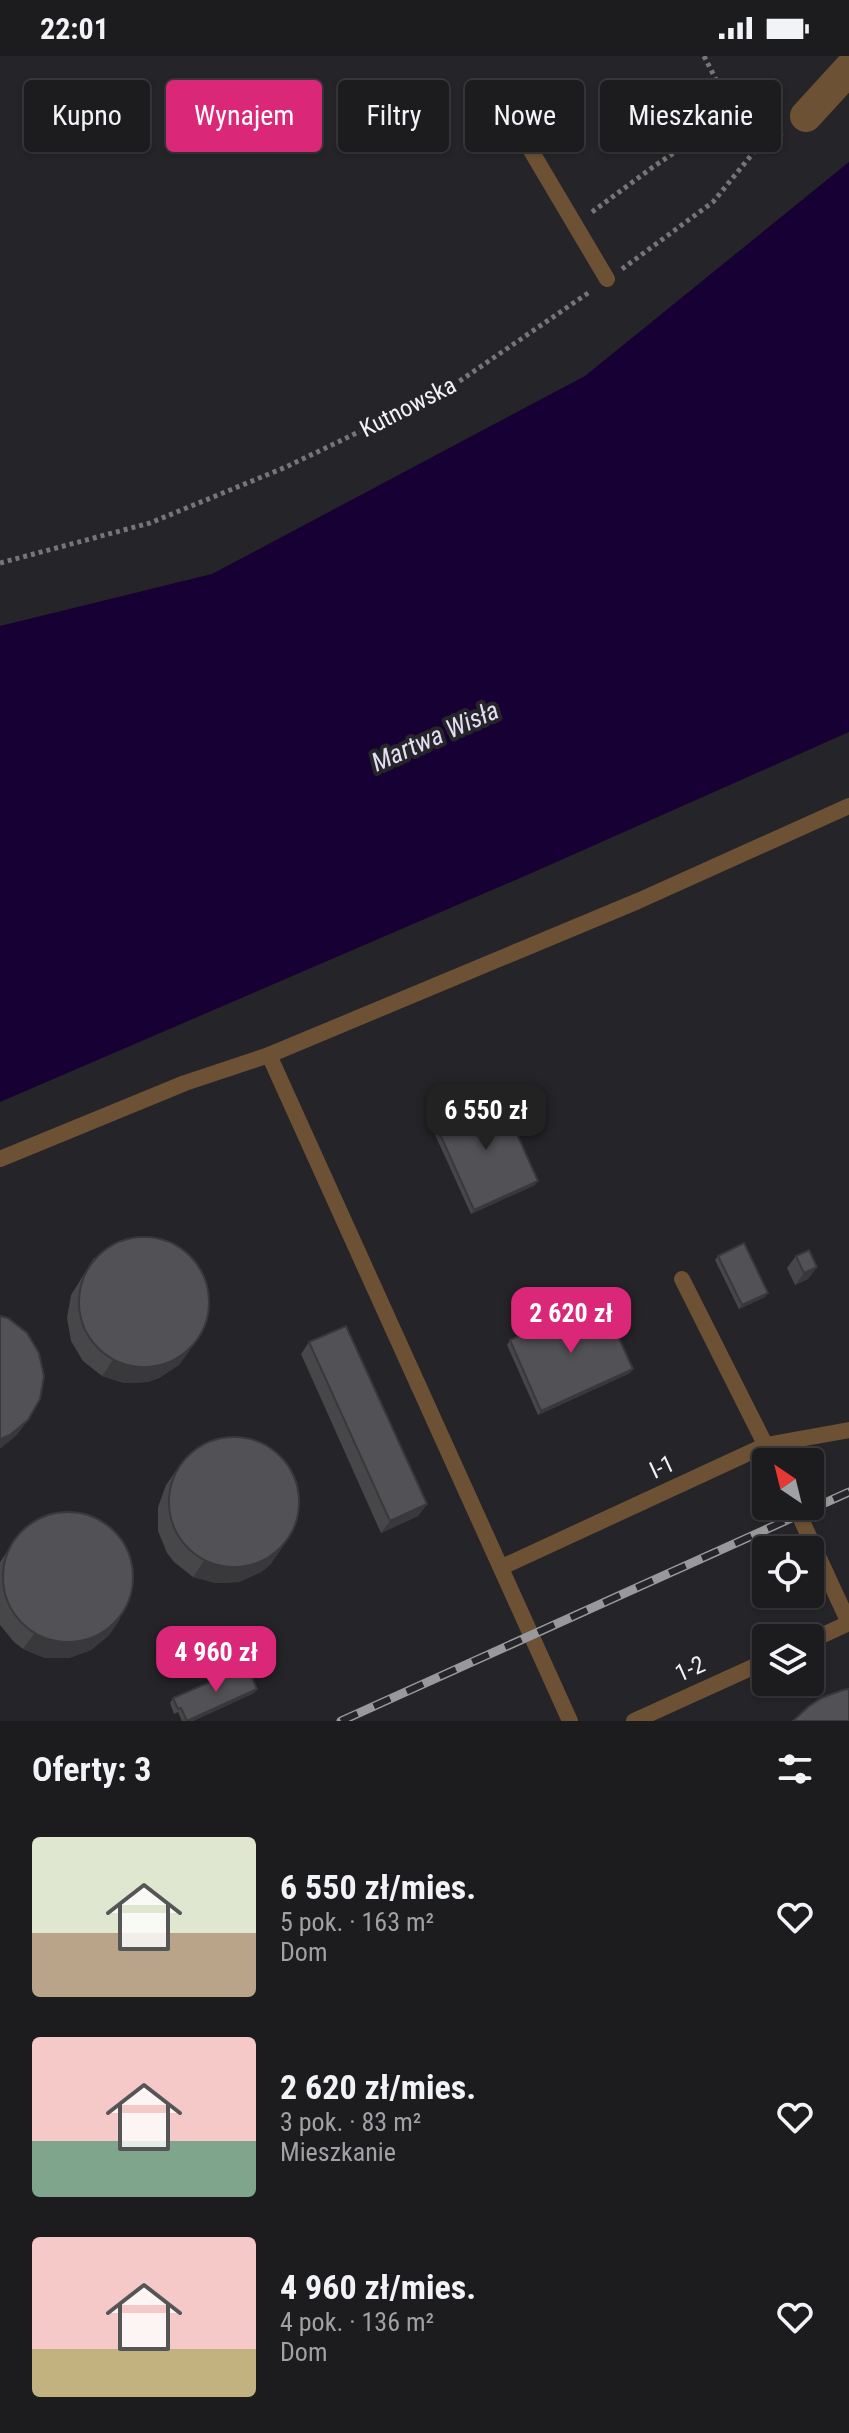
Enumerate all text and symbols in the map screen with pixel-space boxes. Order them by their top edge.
text: 22:01 [40,11,109,46]
chip: Kupno [24,80,150,152]
chip: Wynajem [166,80,322,152]
chip: Filtry [338,80,449,152]
chip: Nowe [465,80,584,152]
chip: Mieszkanie [600,80,781,152]
street label: Kutnowska [355,371,461,443]
water label: Martwa Wisła [367,695,503,777]
pin: 6 550 zł [403,1084,569,1152]
text: 6 550 zł [444,1095,528,1125]
pin: 2 620 zł [488,1287,654,1355]
text: 2 620 zł [529,1298,613,1328]
north arrow [752,1448,824,1520]
map controls [752,1448,824,1696]
street label: I-1 [645,1449,679,1485]
button: locate [752,1536,824,1608]
button: layers [752,1624,824,1696]
pin: 4 960 zł [133,1626,299,1694]
text: 4 960 zł [174,1637,258,1667]
street label: 1-2 [671,1650,709,1688]
icon: filters [773,1747,817,1791]
text: Oferty: 3 [32,1749,152,1789]
text: 6 550 zł/mies. [280,1867,476,1907]
icon: home [96,1869,192,1965]
icon: heart [773,1895,817,1939]
text: 5 pok. · 163 m² [280,1907,434,1937]
text: Dom [280,1937,327,1967]
text: 2 620 zł/mies. [280,2067,476,2107]
icon: home [96,2069,192,2165]
icon: heart [773,2095,817,2139]
text: 3 pok. · 83 m² [280,2107,421,2137]
text: Mieszkanie [280,2137,396,2167]
text: 4 960 zł/mies. [280,2267,476,2307]
icon: home [96,2269,192,2365]
icon: heart [773,2295,817,2339]
text: 4 pok. · 136 m² [280,2307,434,2337]
text: Dom [280,2337,327,2367]

